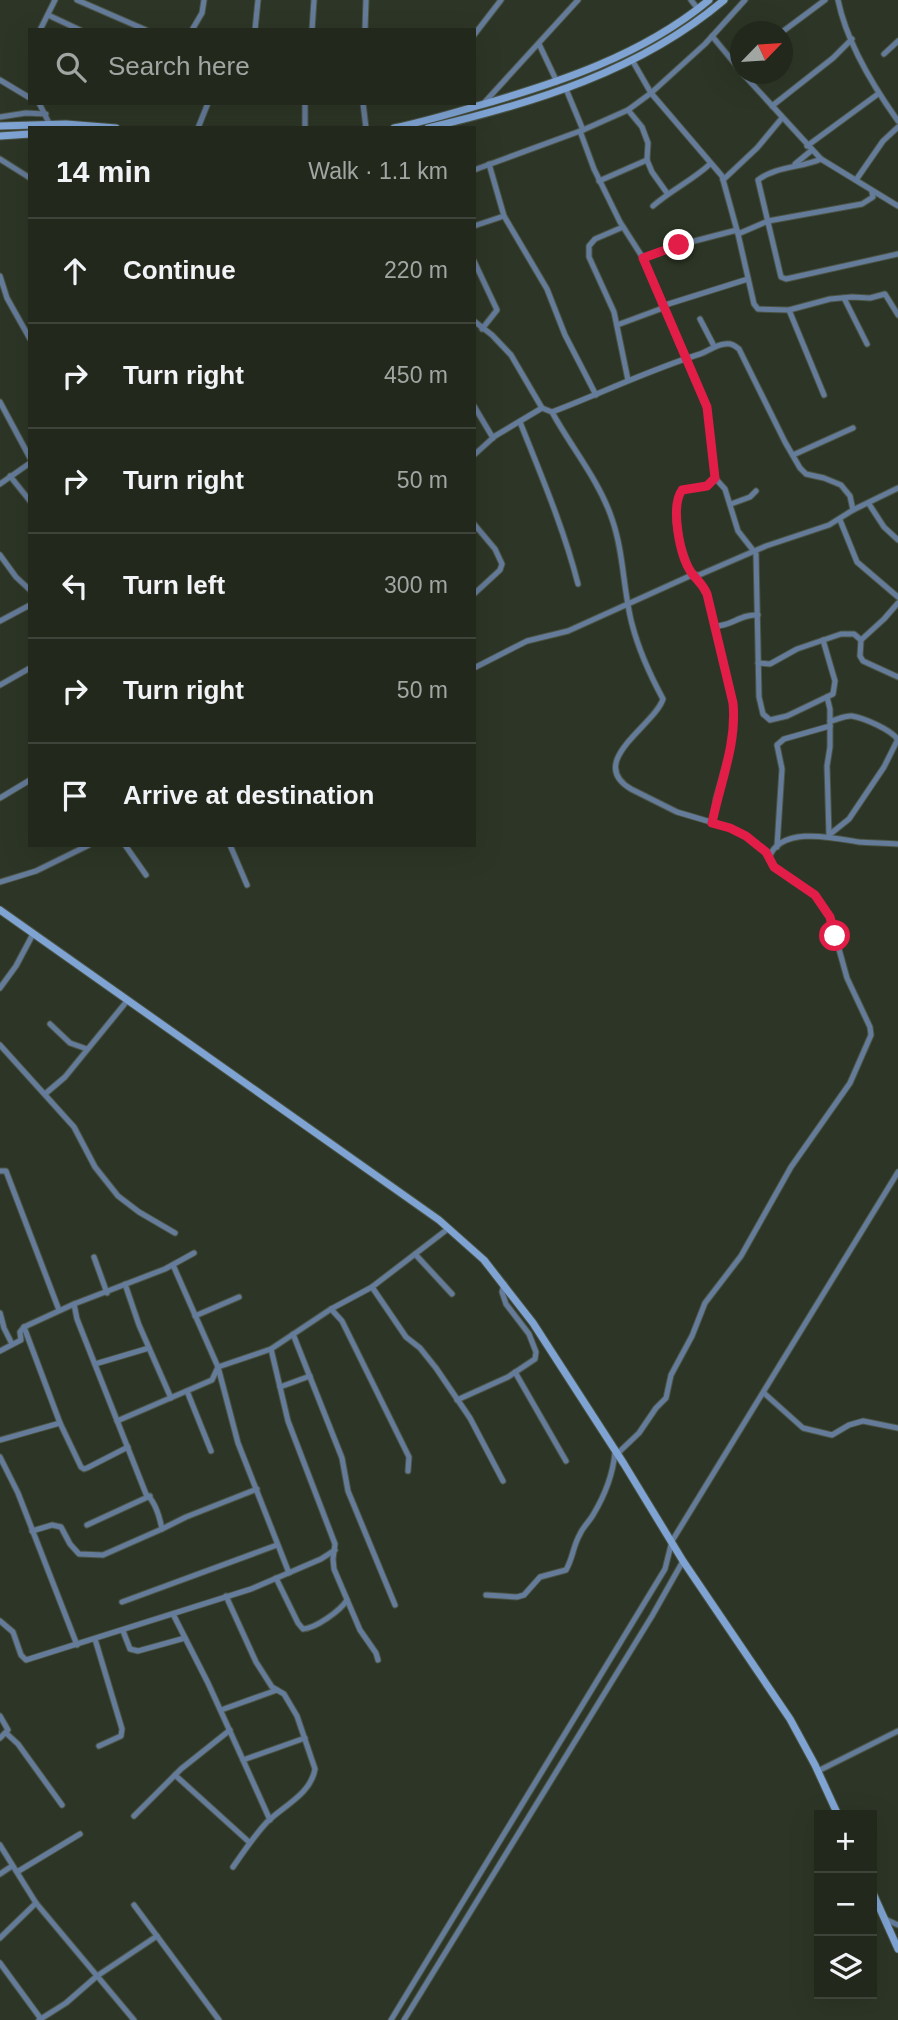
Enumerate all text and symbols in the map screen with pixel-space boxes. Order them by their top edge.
north arrow [730,21,793,84]
search box [28,28,476,105]
icon: search [52,48,90,86]
text: Search here [108,51,250,81]
text: 14 min [56,155,151,188]
text: Walk · 1.1 km [308,158,448,184]
route end [663,229,694,260]
icon: ahead [56,252,94,290]
text: Continue [123,255,236,285]
text: 220 m [384,257,448,283]
icon: right [56,357,94,395]
text: Turn right [123,360,244,390]
text: 450 m [384,362,448,388]
icon: right [56,462,94,500]
text: Turn right [123,465,244,495]
text: 50 m [397,467,448,493]
icon: left [56,567,94,605]
text: Turn left [123,570,225,600]
text: 300 m [384,572,448,598]
icon: right [56,672,94,710]
text: Turn right [123,675,244,705]
text: 50 m [397,677,448,703]
icon: arrive [56,777,94,815]
text: Arrive at destination [123,780,374,810]
route start [819,920,850,951]
map controls [814,1810,877,1999]
button: + [814,1810,877,1873]
button: − [814,1873,877,1936]
button: layers [814,1936,877,1999]

